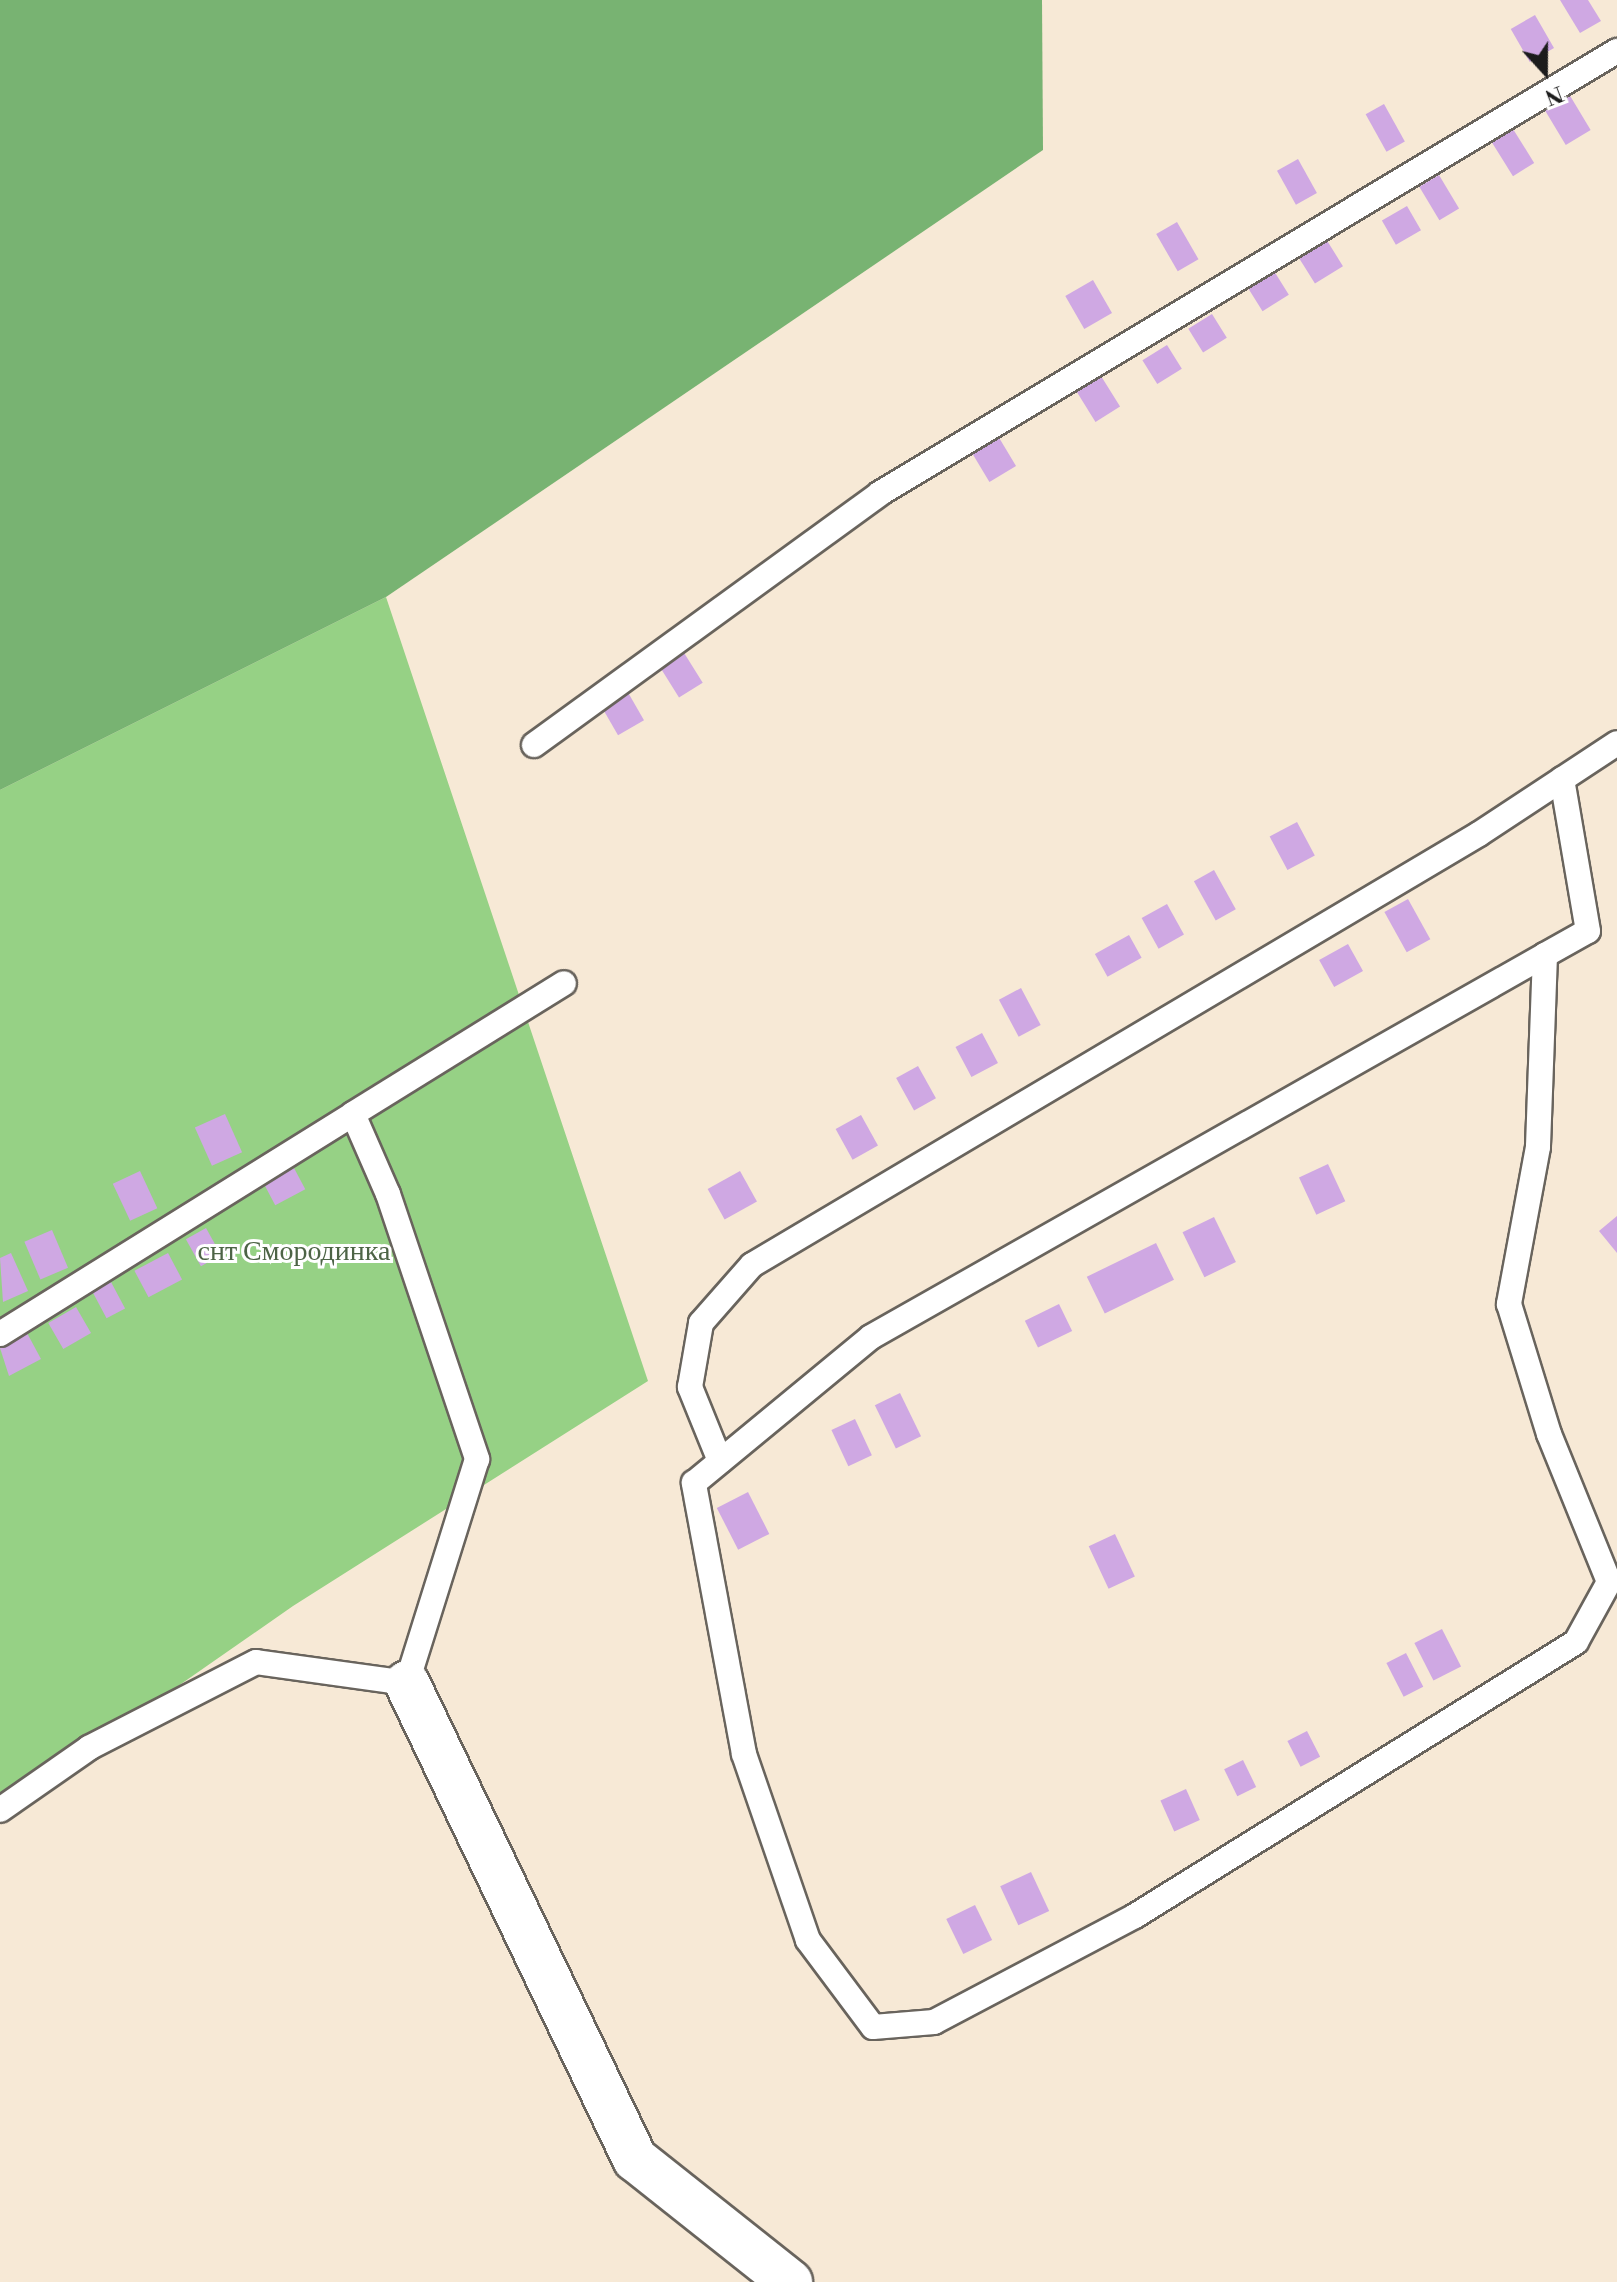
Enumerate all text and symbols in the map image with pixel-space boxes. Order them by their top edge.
north arrow [1505,32,1585,112]
text: N [1541,79,1567,111]
park label: снт Смородинка [198,1235,390,1269]

